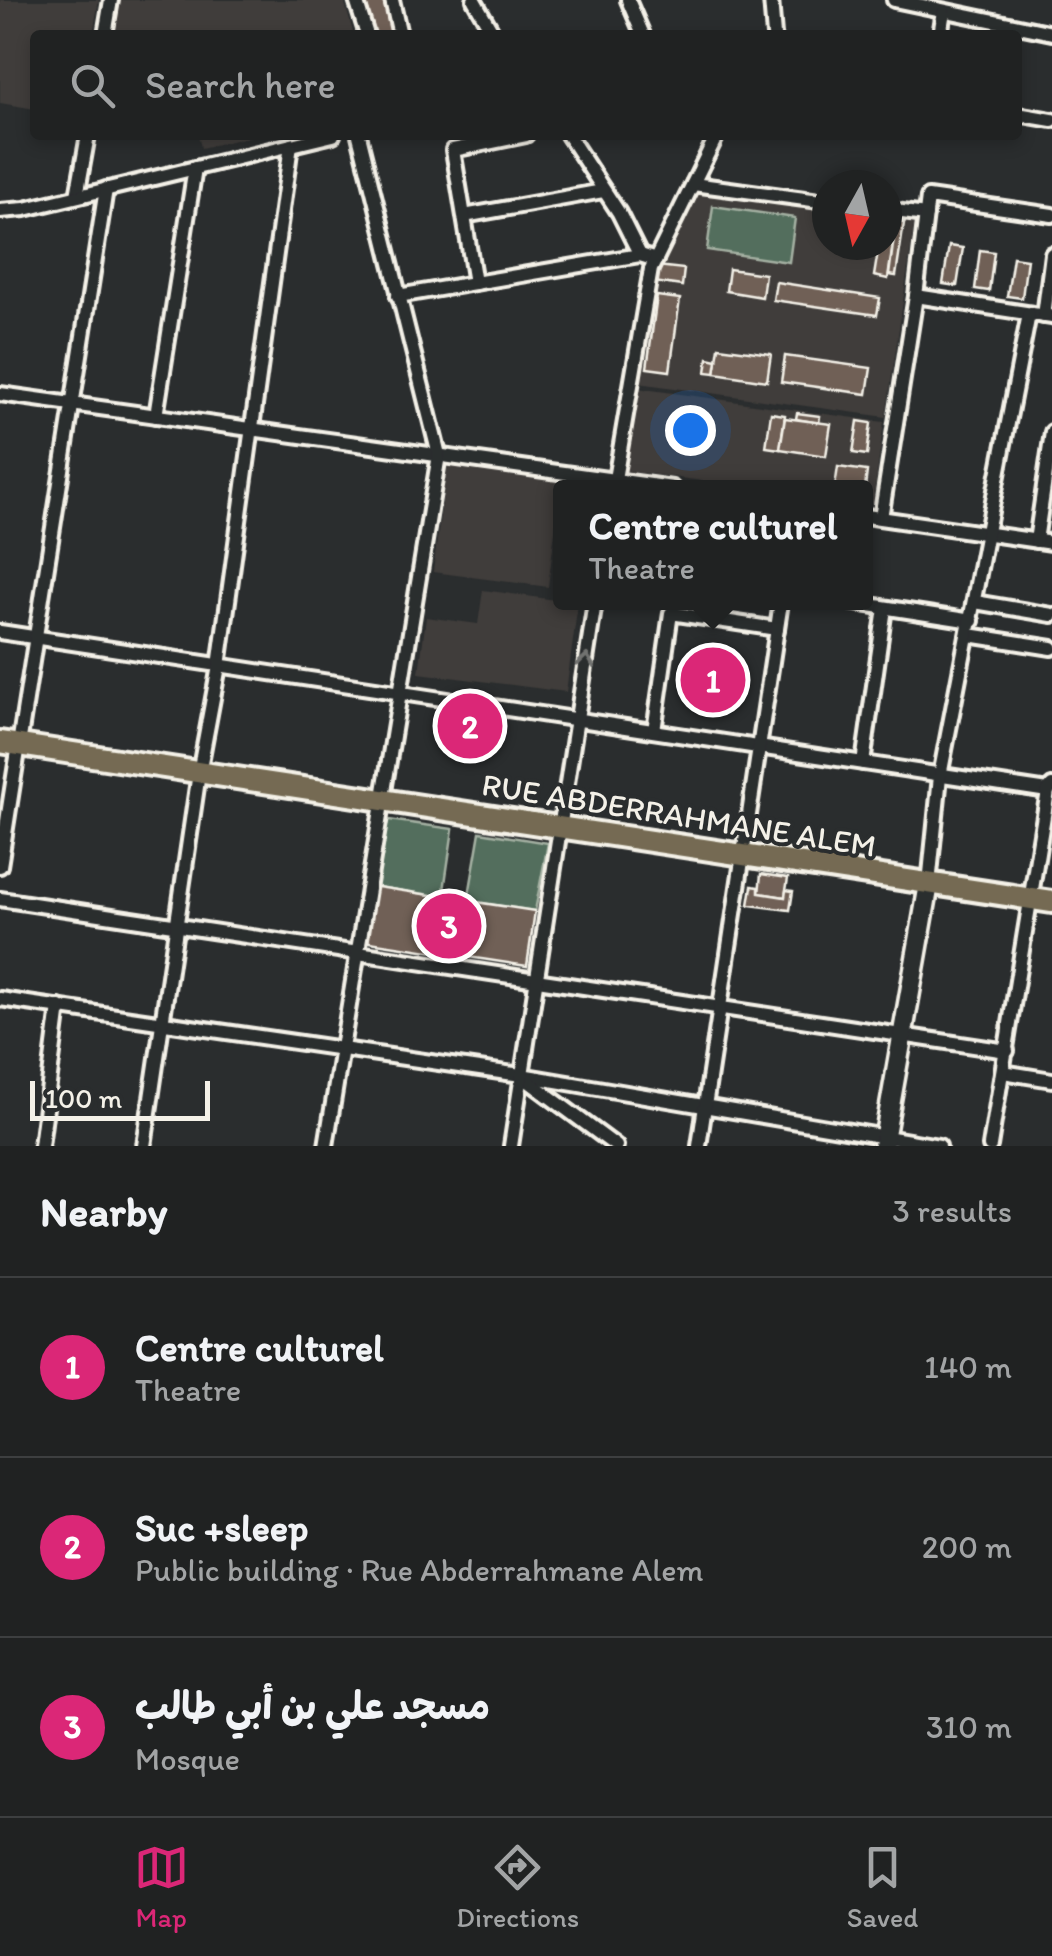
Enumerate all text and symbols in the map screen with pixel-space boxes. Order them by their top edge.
search box [30,30,1022,140]
icon: search [65,58,120,113]
text: Search here [145,62,336,108]
north arrow [812,170,902,260]
your location [665,405,716,456]
popup [553,480,873,610]
text: Centre culturel [589,503,837,549]
text: Theatre [589,549,695,587]
pin: 1 [680,642,746,718]
one-way arrow [575,653,596,669]
pin: 2 [438,688,502,764]
street label: RUE ABDERRAHMANE ALEM [479,765,879,865]
pin: 3 [416,888,482,964]
scale bar [30,1076,210,1120]
text: 100 m [45,1081,122,1115]
text: Nearby [40,1186,167,1237]
text: 3 results [892,1192,1012,1230]
text: Centre culturel [135,1325,384,1371]
text: 1 [65,1348,80,1386]
text: 140 m [924,1348,1012,1386]
text: Theatre [135,1371,241,1409]
text: Suc +sleep [135,1505,308,1551]
text: 2 [64,1528,81,1566]
text: 200 m [922,1528,1012,1566]
text: Public building · Rue Abderrahmane Alem [135,1551,703,1589]
text: مسجد علي بن أبي طالب [135,1683,490,1729]
text: 3 [64,1708,81,1746]
text: 310 m [926,1708,1012,1746]
text: Mosque [135,1740,240,1778]
tab: Map [134,1840,189,1934]
tab: Directions [456,1840,579,1934]
tab: Saved [847,1840,918,1934]

